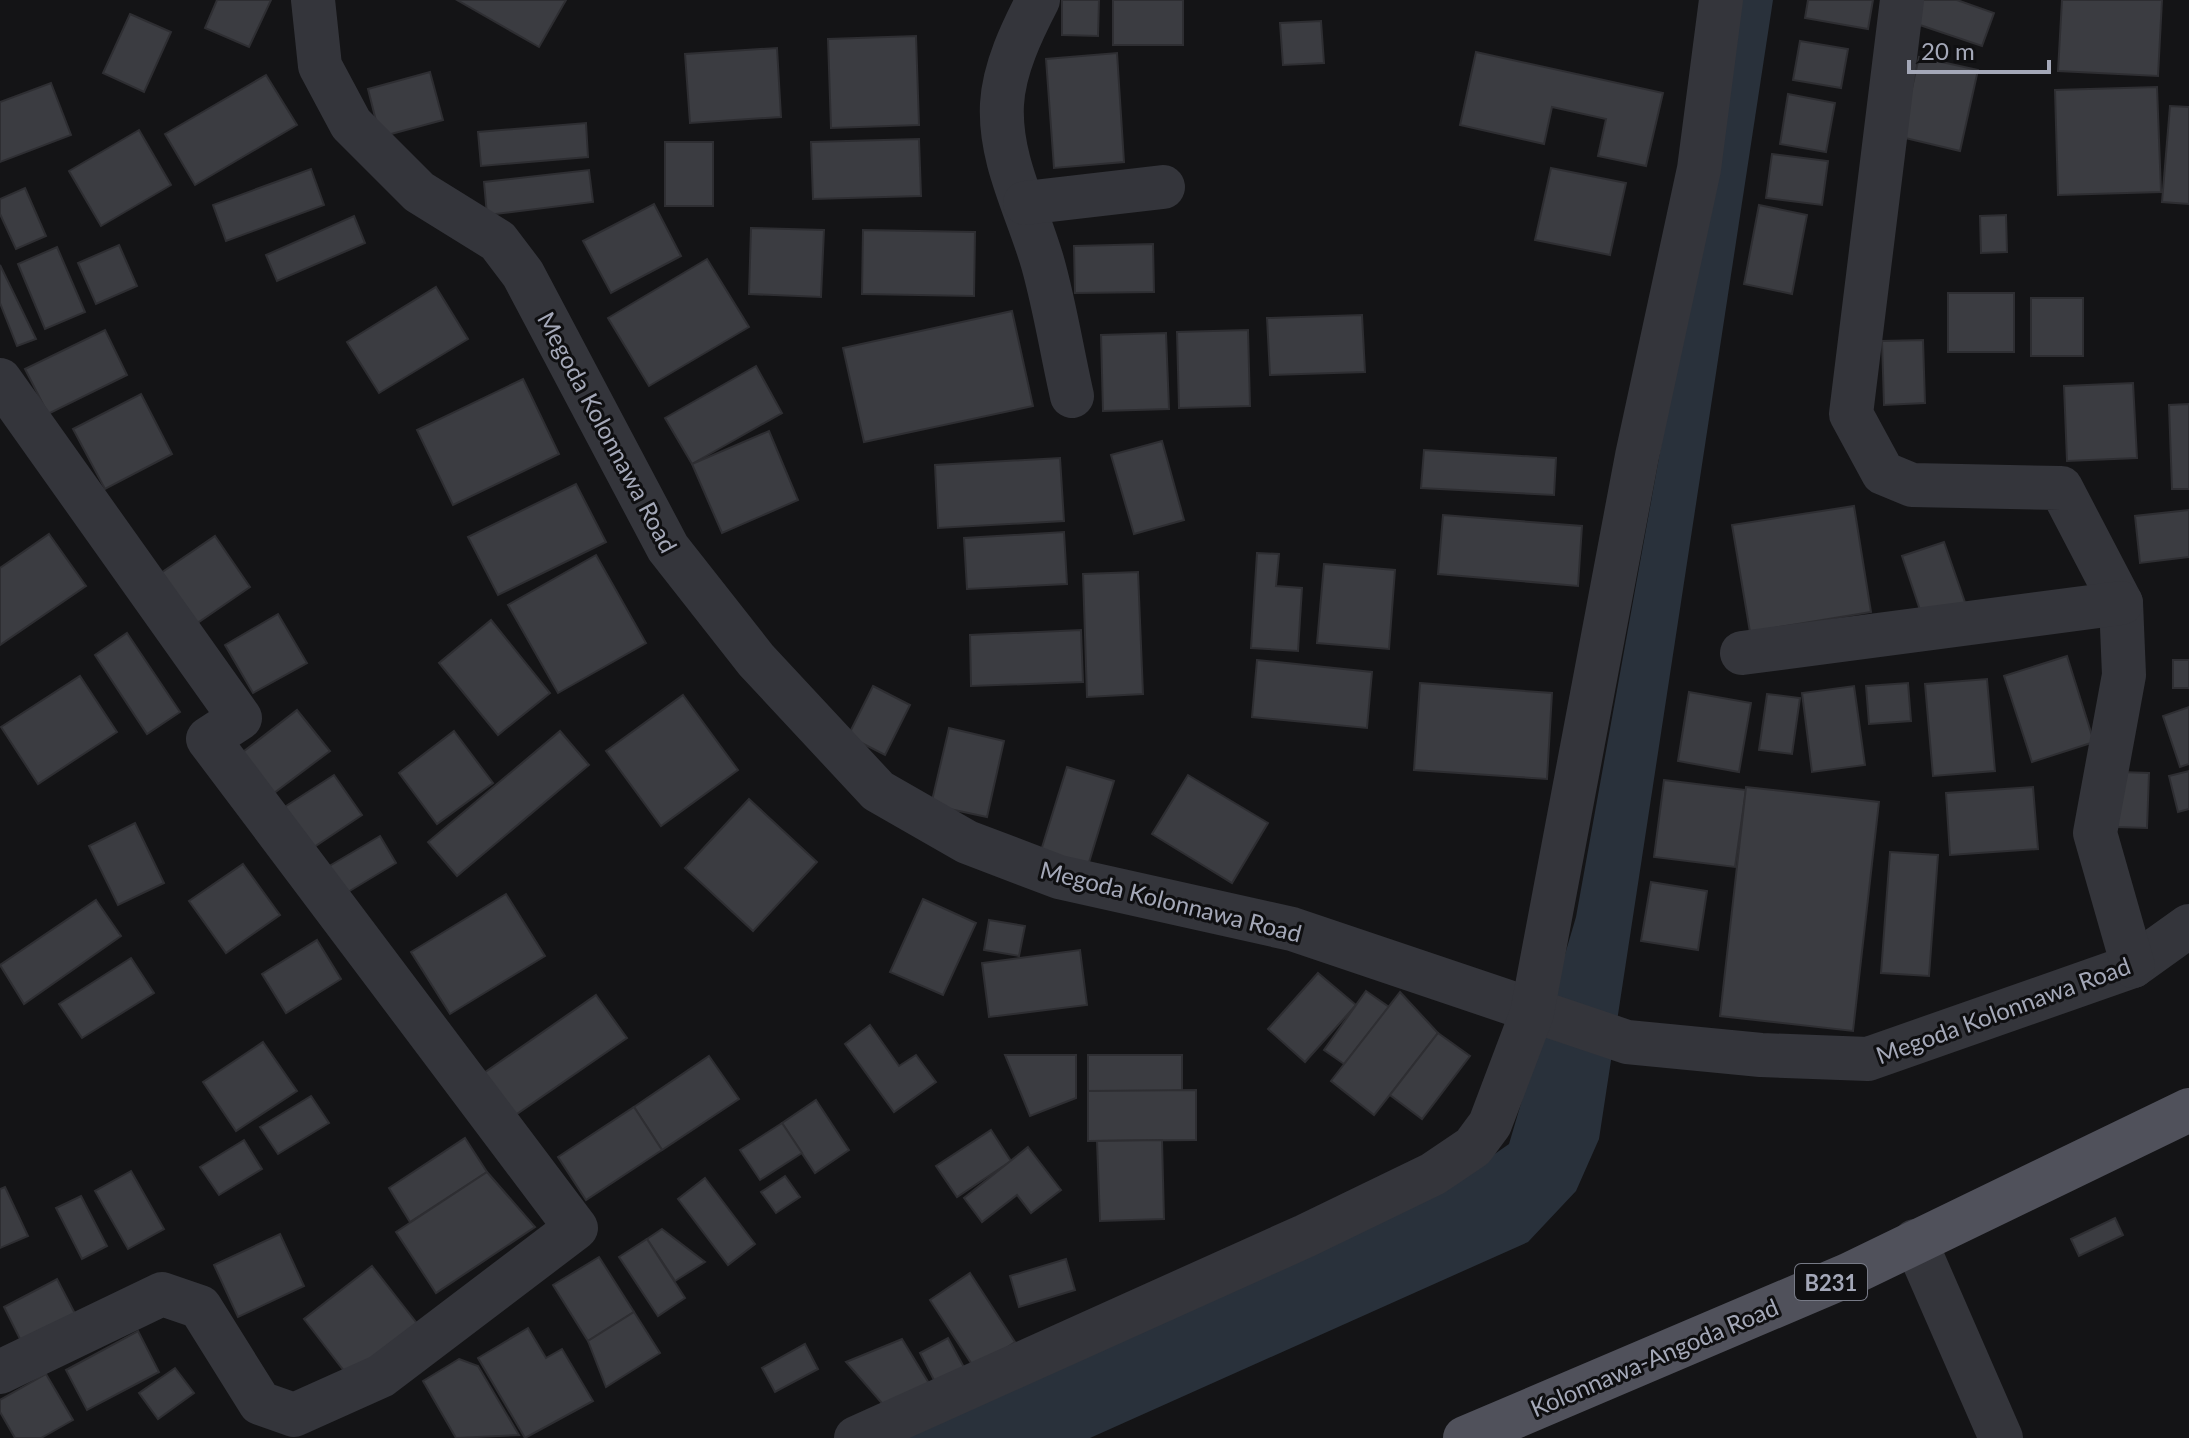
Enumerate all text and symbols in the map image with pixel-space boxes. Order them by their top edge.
scale bar [1909,24,2049,74]
text: 20 m [1921,36,1975,65]
street label: Megoda Kolonnawa Road [532,307,684,557]
street label: Megoda Kolonnawa Road [1037,854,1305,948]
street label: Megoda Kolonnawa Road [1872,950,2134,1070]
road number: B231 [1795,1264,1867,1300]
street label: Kolonnawa-Angoda Road [1526,1292,1782,1422]

